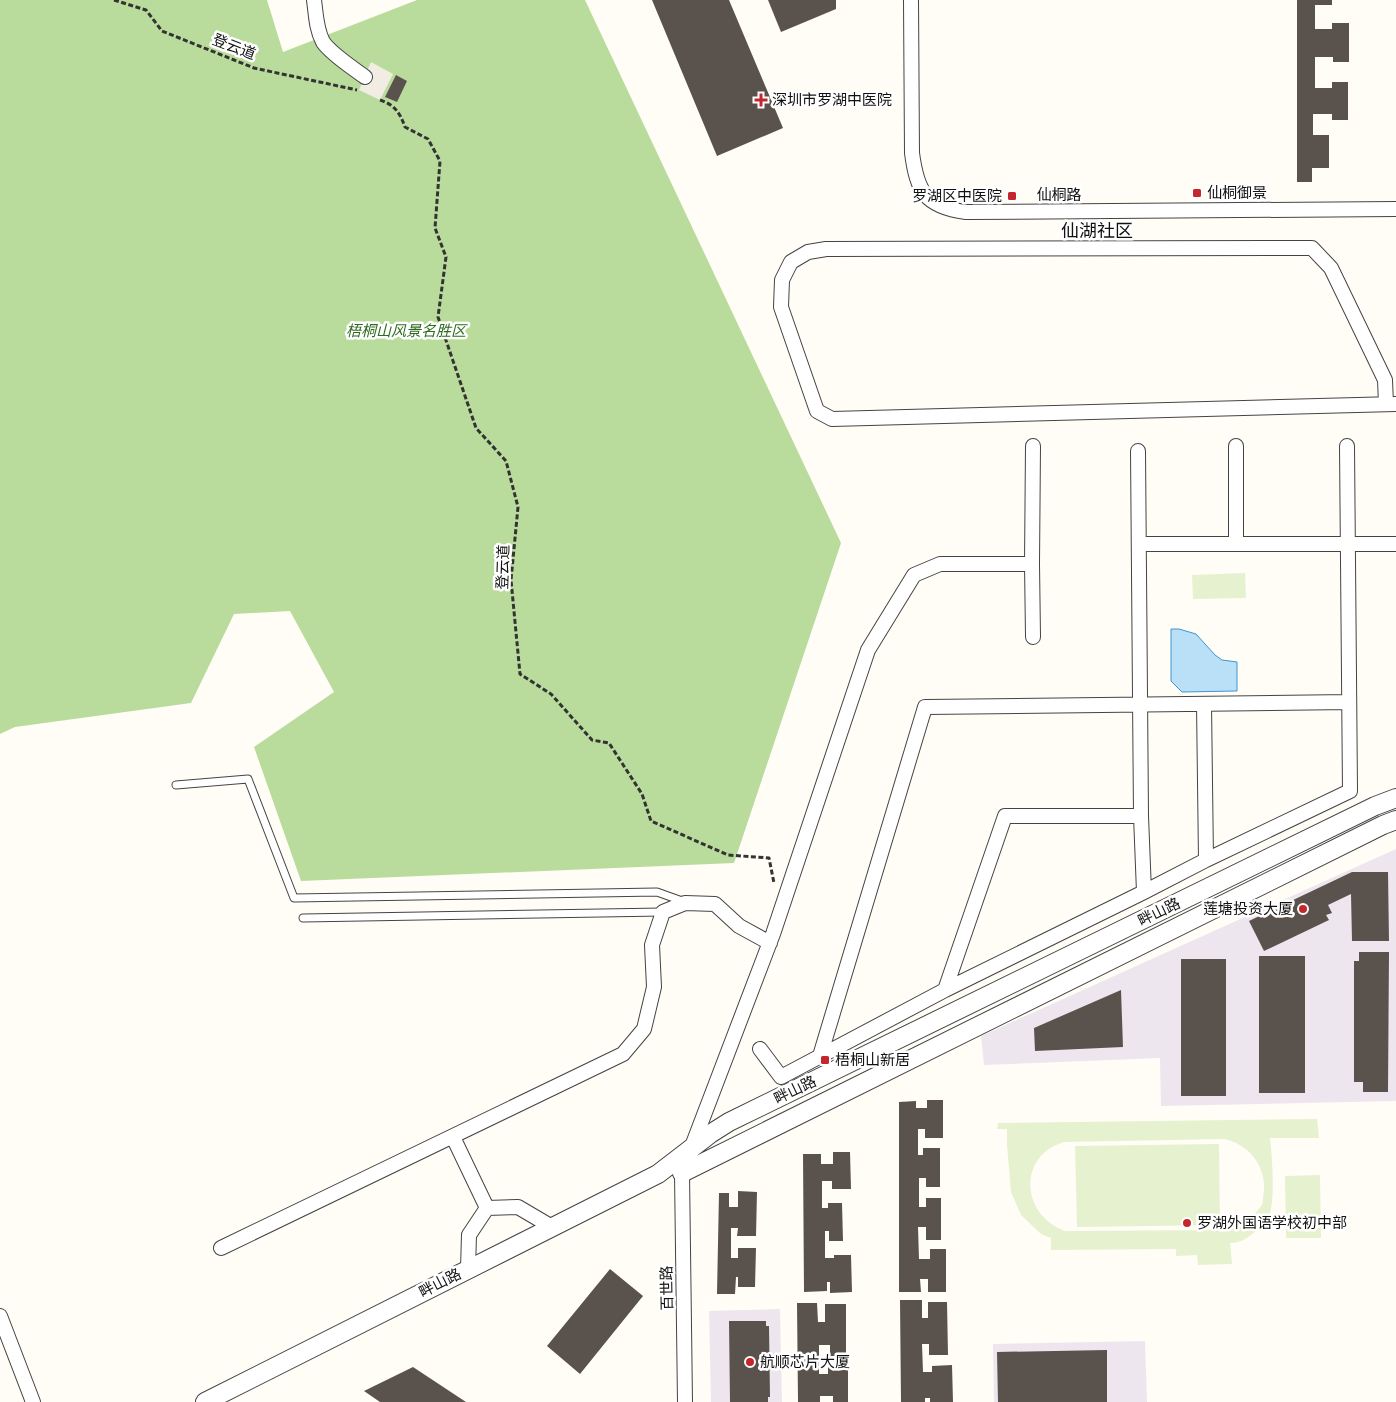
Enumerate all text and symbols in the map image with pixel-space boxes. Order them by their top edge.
street label: 登云道 [210,29,259,63]
place label: 深圳市罗湖中医院 [772,89,892,109]
marker: 深圳市罗湖中医院 [754,93,768,107]
place label: 仙桐御景 [1207,182,1267,202]
street label: 仙桐路 [1036,184,1082,204]
place label: 罗湖区中医院 [912,185,1002,205]
marker: 仙桐御景 [1191,187,1203,199]
marker: 罗湖区中医院 [1006,190,1018,202]
district label: 仙湖社区 [1061,218,1133,242]
park label: 梧桐山风景名胜区 [346,320,468,340]
street label: 登云道 [491,544,513,590]
street label: 畔山路 [1134,892,1183,930]
place label: 莲塘投资大厦 [1203,898,1293,918]
marker: 莲塘投资大厦 [1297,903,1309,915]
place label: 梧桐山新居 [835,1049,910,1069]
marker: 梧桐山新居 [819,1054,831,1066]
street label: 畔山路 [770,1070,819,1108]
place label: 罗湖外国语学校初中部 [1197,1212,1347,1232]
marker: 罗湖外国语学校初中部 [1181,1217,1193,1229]
street label: 畔山路 [415,1263,464,1301]
street label: 百世路 [656,1265,676,1311]
place label: 航顺芯片大厦 [760,1351,850,1371]
marker: 航顺芯片大厦 [744,1356,756,1368]

